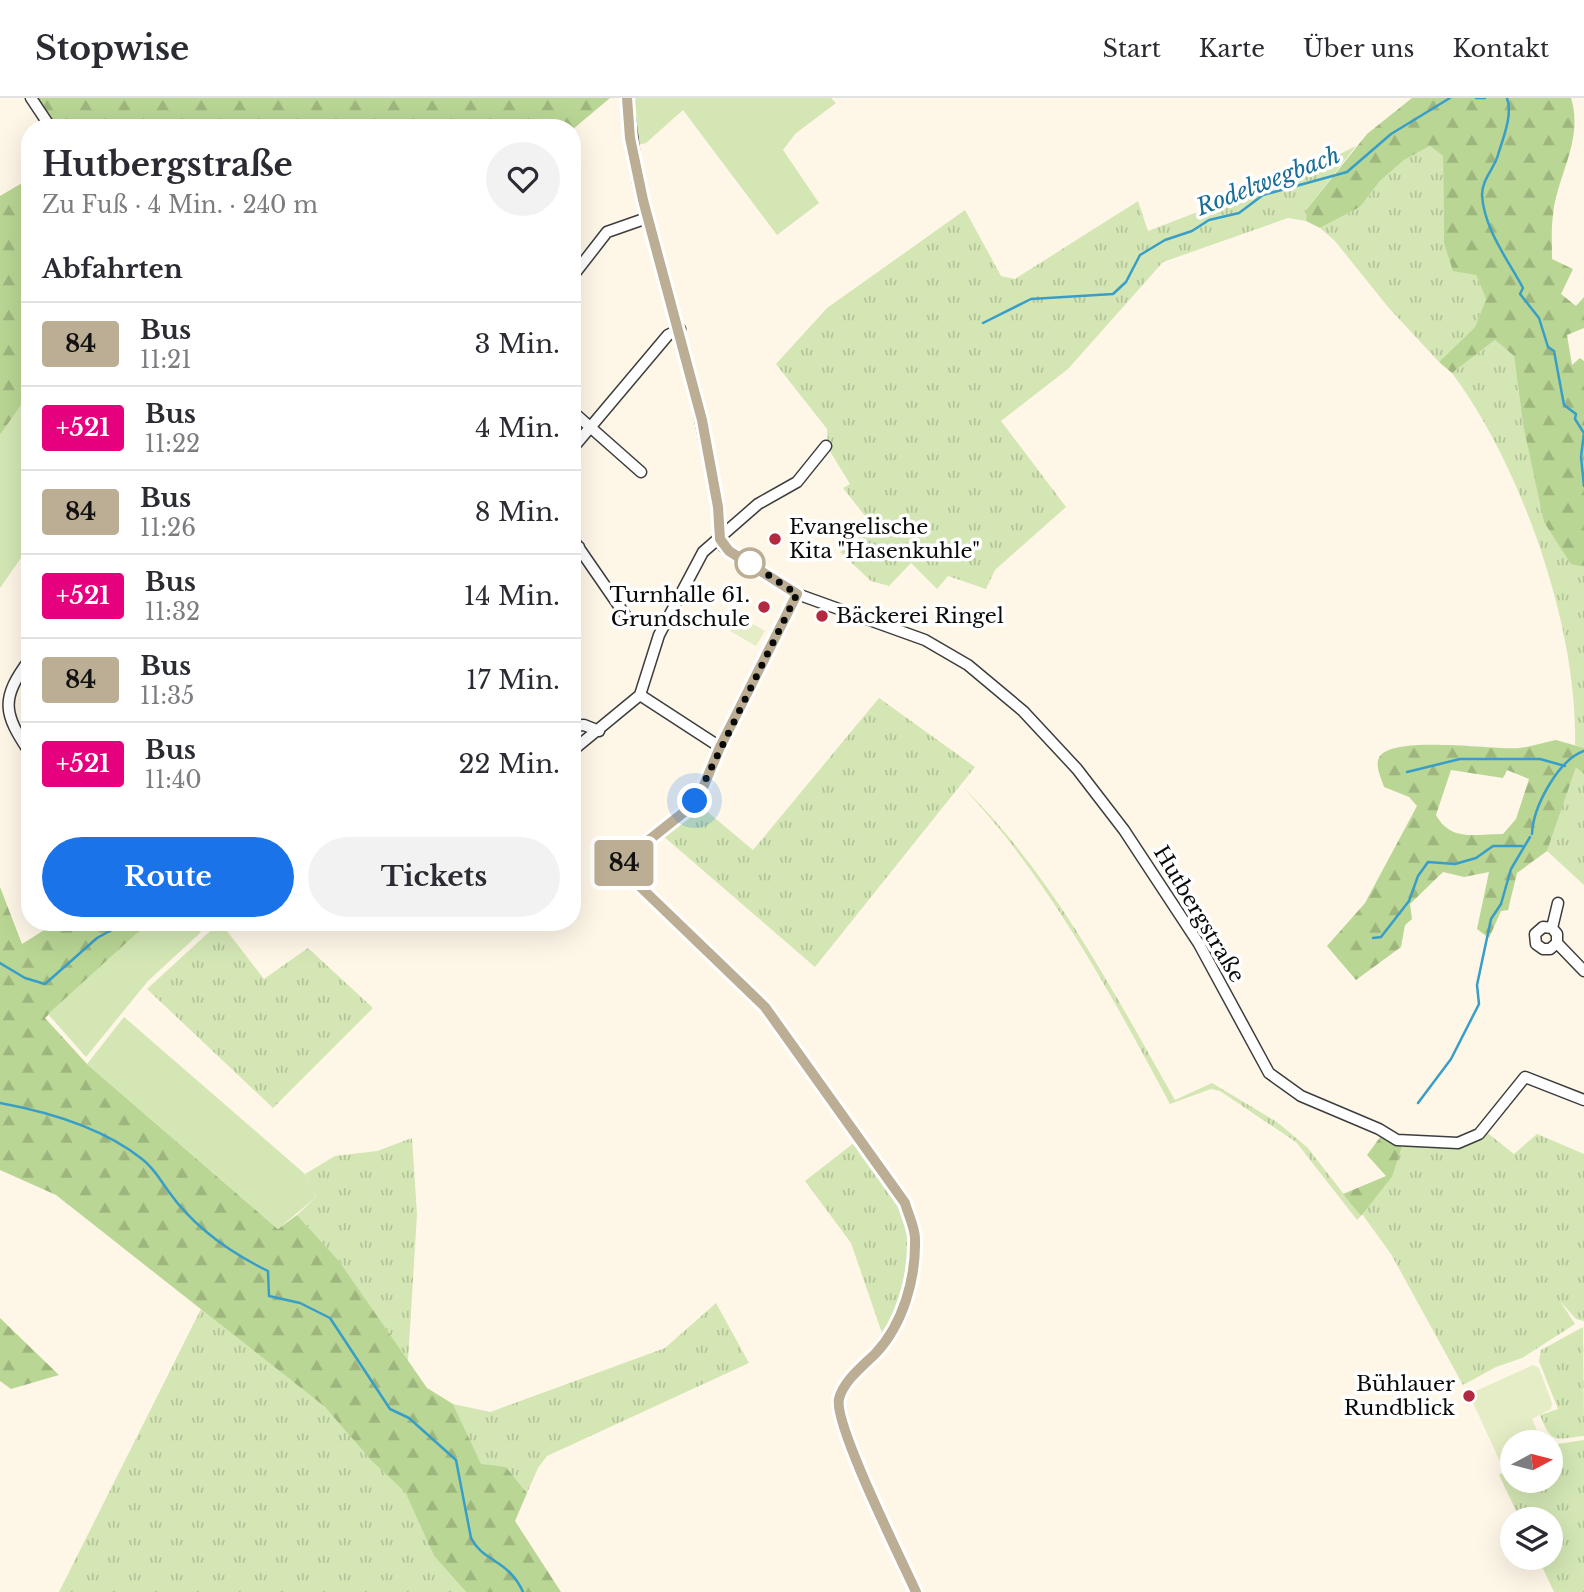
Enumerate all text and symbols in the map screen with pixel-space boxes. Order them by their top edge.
text: Stopwise [35,28,189,69]
text: Start [1103,34,1161,63]
text: Karte [1199,34,1265,63]
text: Über uns [1303,34,1415,63]
text: Kontakt [1453,34,1549,63]
water label: Rodelwegbach [1191,141,1344,222]
button: heart [486,142,560,216]
text: Hutbergstraße [42,144,293,185]
text: Zu Fuß · 4 Min. · 240 m [42,191,318,219]
text: Abfahrten [42,253,183,285]
text: Bus [140,314,191,346]
text: 3 Min. [475,328,560,360]
text: 84 [65,329,96,358]
text: 11:21 [140,346,192,374]
text: Bus [145,398,196,430]
text: 4 Min. [475,412,560,444]
text: +521 [56,413,110,442]
text: 11:22 [145,430,200,458]
text: Bus [140,482,191,514]
text: 8 Min. [475,496,560,528]
text: 84 [65,497,96,526]
text: 11:26 [140,514,196,542]
place label: Evangelische Kita "Hasenkuhle" [789,514,980,564]
marker: Evangelische Kita "Hasenkuhle" [767,531,783,547]
unlabelled marker [735,548,765,578]
text: Bus [145,566,196,598]
text: 14 Min. [464,580,560,612]
text: +521 [56,581,110,610]
place label: Turnhalle 61. Grundschule [610,582,750,632]
text: 11:32 [145,598,200,626]
marker: Turnhalle 61. Grundschule [756,599,772,615]
place label: Bäckerei Ringel [836,603,1004,629]
marker: Bäckerei Ringel [814,608,830,624]
text: Bus [140,650,191,682]
text: 17 Min. [466,664,560,696]
text: 84 [65,665,96,694]
text: 11:35 [140,682,194,710]
text: Bus [145,734,196,766]
text: 22 Min. [458,748,560,780]
text: +521 [56,749,110,778]
text: 11:40 [145,766,202,794]
your location [677,783,712,818]
button: Route [42,837,294,917]
button: Tickets [308,837,560,917]
line badge: 84 [592,840,656,886]
street label: Hutbergstraße [1148,841,1250,987]
text: 84 [608,848,640,877]
place label: Bühlauer Rundblick [1344,1371,1455,1421]
marker: Bühlauer Rundblick [1461,1388,1477,1404]
north arrow [1500,1430,1563,1493]
map controls [1500,1430,1563,1570]
button: layers [1500,1507,1563,1570]

